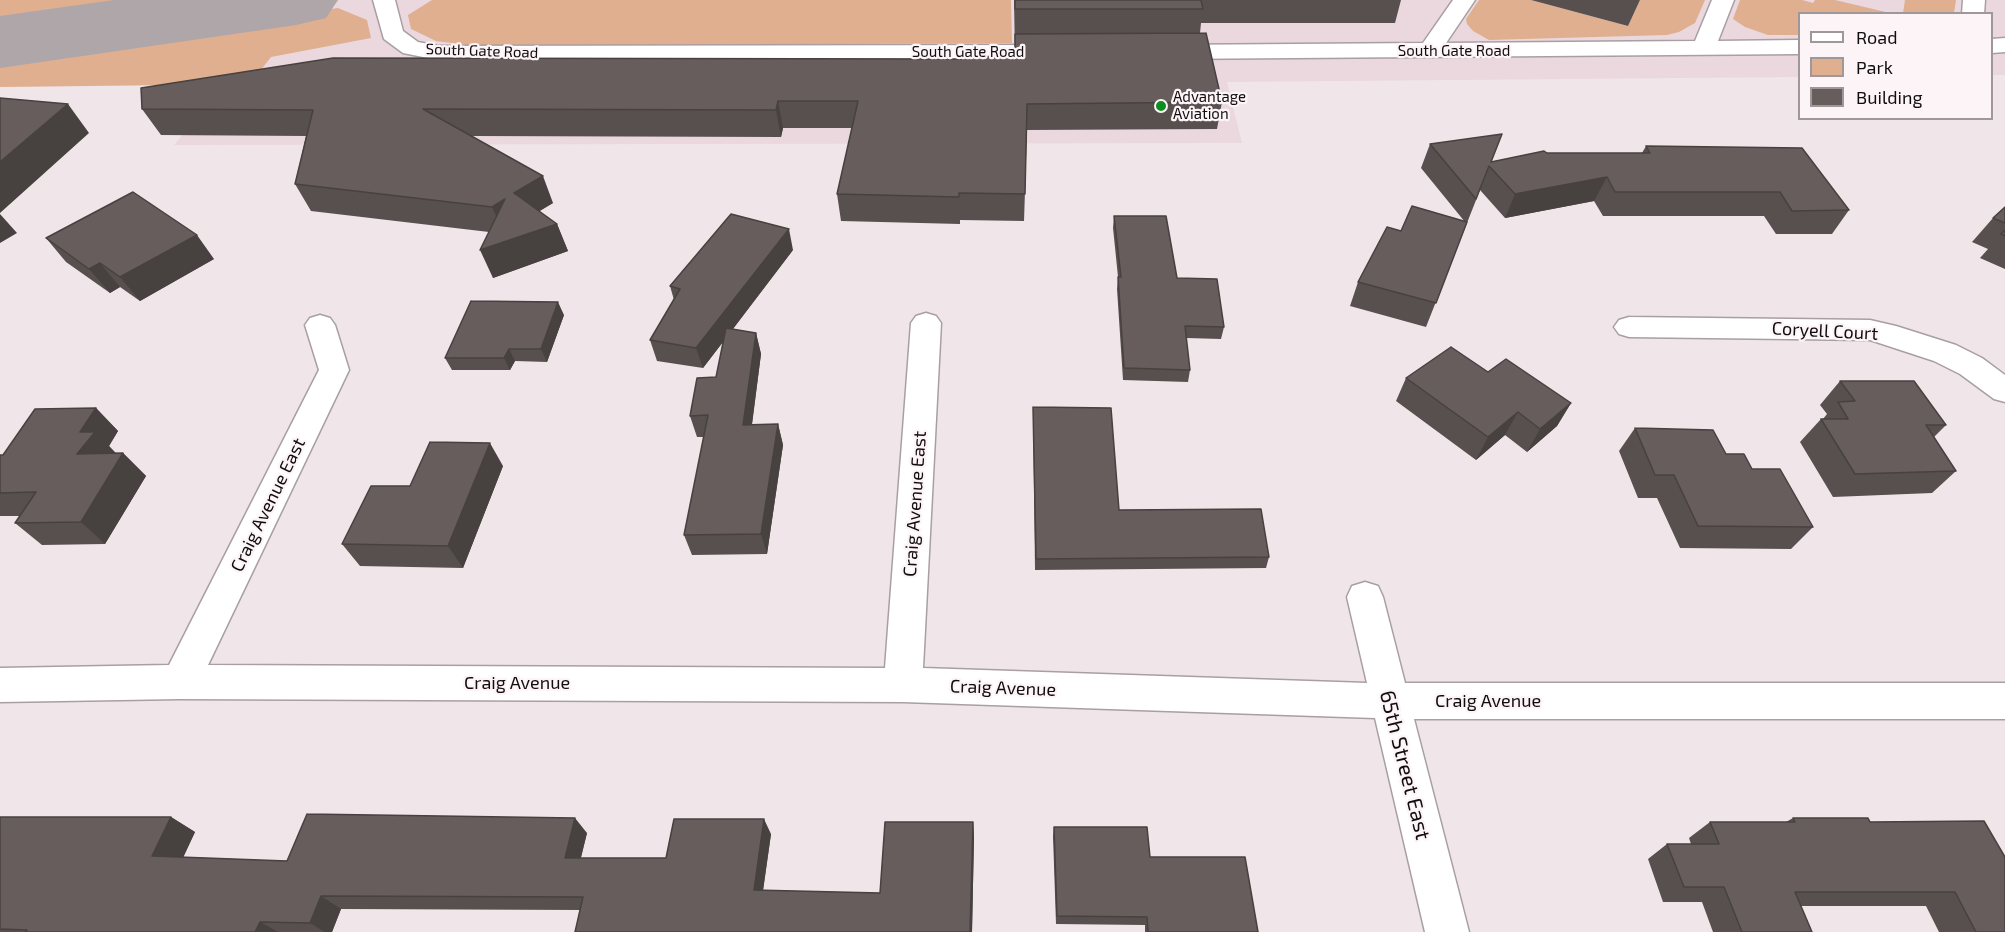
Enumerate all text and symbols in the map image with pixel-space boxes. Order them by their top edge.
legend [1798,12,1993,120]
text: Road [1856,26,1897,48]
street label: South Gate Road [425,40,539,62]
street label: South Gate Road [1398,42,1510,60]
street label: South Gate Road [912,43,1024,61]
text: Park [1856,56,1893,78]
text: Building [1856,86,1923,108]
place label: Advantage Aviation [1173,88,1246,123]
marker: Advantage Aviation [1154,99,1168,113]
street label: Coryell Court [1771,317,1879,345]
street label: Craig Avenue East [899,430,931,578]
street label: Craig Avenue East [226,435,310,575]
street label: Craig Avenue [464,672,570,694]
street label: Craig Avenue [950,675,1056,701]
street label: 65th Street East [1374,688,1436,842]
street label: Craig Avenue [1435,690,1541,712]

